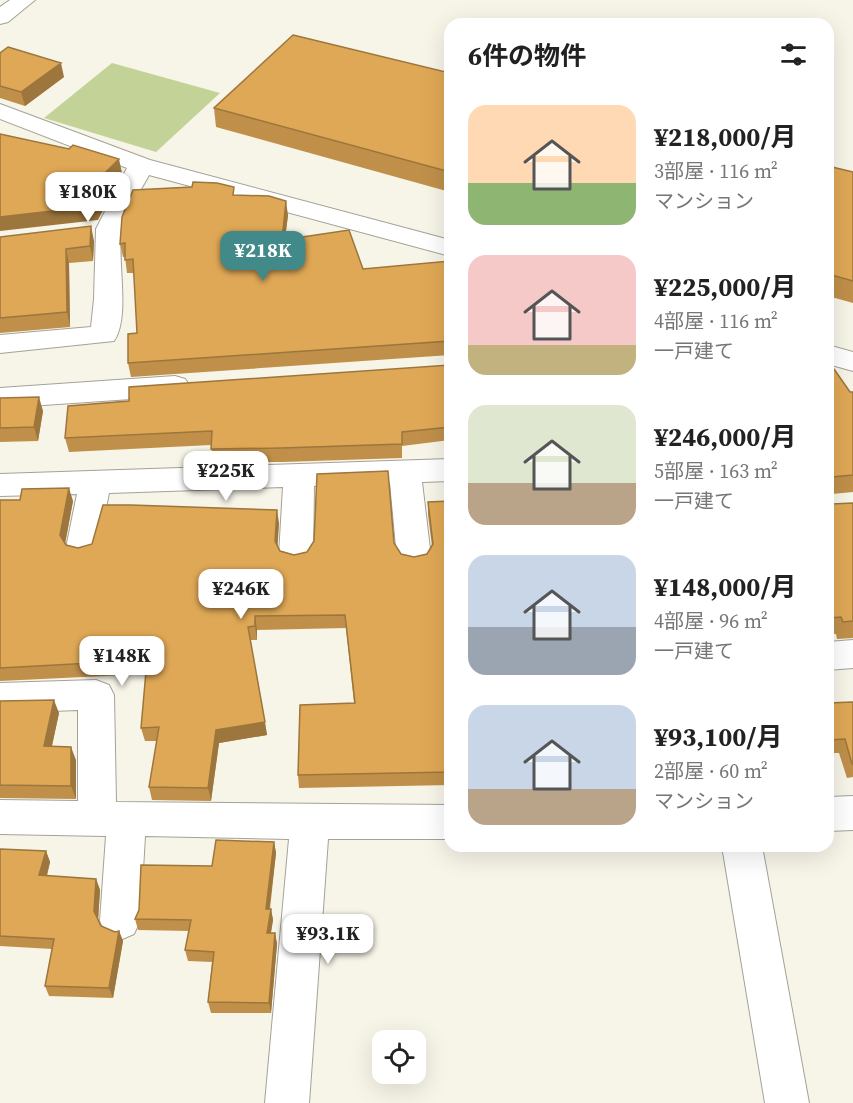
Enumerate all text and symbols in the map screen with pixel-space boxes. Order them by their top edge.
text: 6件の物件 [468,38,586,74]
icon: filters [777,38,810,71]
text: ¥218,000/月 [654,119,797,155]
icon: home [516,129,588,201]
text: 3部屋 · 116 m² [654,157,778,185]
pin: ¥180K [46,172,130,223]
text: ¥180K [59,177,117,205]
text: マンション [654,187,754,215]
pin: ¥218K [221,231,305,282]
text: ¥218K [234,236,292,264]
text: ¥225,000/月 [654,269,797,305]
icon: home [516,279,588,351]
text: 4部屋 · 116 m² [654,307,778,335]
text: 一戸建て [654,337,734,365]
text: ¥246,000/月 [654,419,797,455]
icon: home [516,429,588,501]
pin: ¥225K [184,451,268,502]
text: ¥225K [197,456,255,484]
text: 5部屋 · 163 m² [654,457,778,485]
text: 一戸建て [654,487,734,515]
pin: ¥246K [199,569,283,620]
text: ¥148,000/月 [654,569,797,605]
text: ¥246K [212,574,270,602]
icon: home [516,579,588,651]
text: 4部屋 · 96 m² [654,607,768,635]
pin: ¥148K [80,636,164,687]
text: 一戸建て [654,637,734,665]
text: ¥148K [93,641,151,669]
text: ¥93,100/月 [654,719,782,755]
icon: home [516,729,588,801]
text: 2部屋 · 60 m² [654,757,768,785]
text: マンション [654,787,754,815]
pin: ¥93.1K [279,914,377,965]
text: ¥93.1K [296,919,360,947]
map controls [372,1030,426,1084]
button: locate [372,1030,426,1084]

